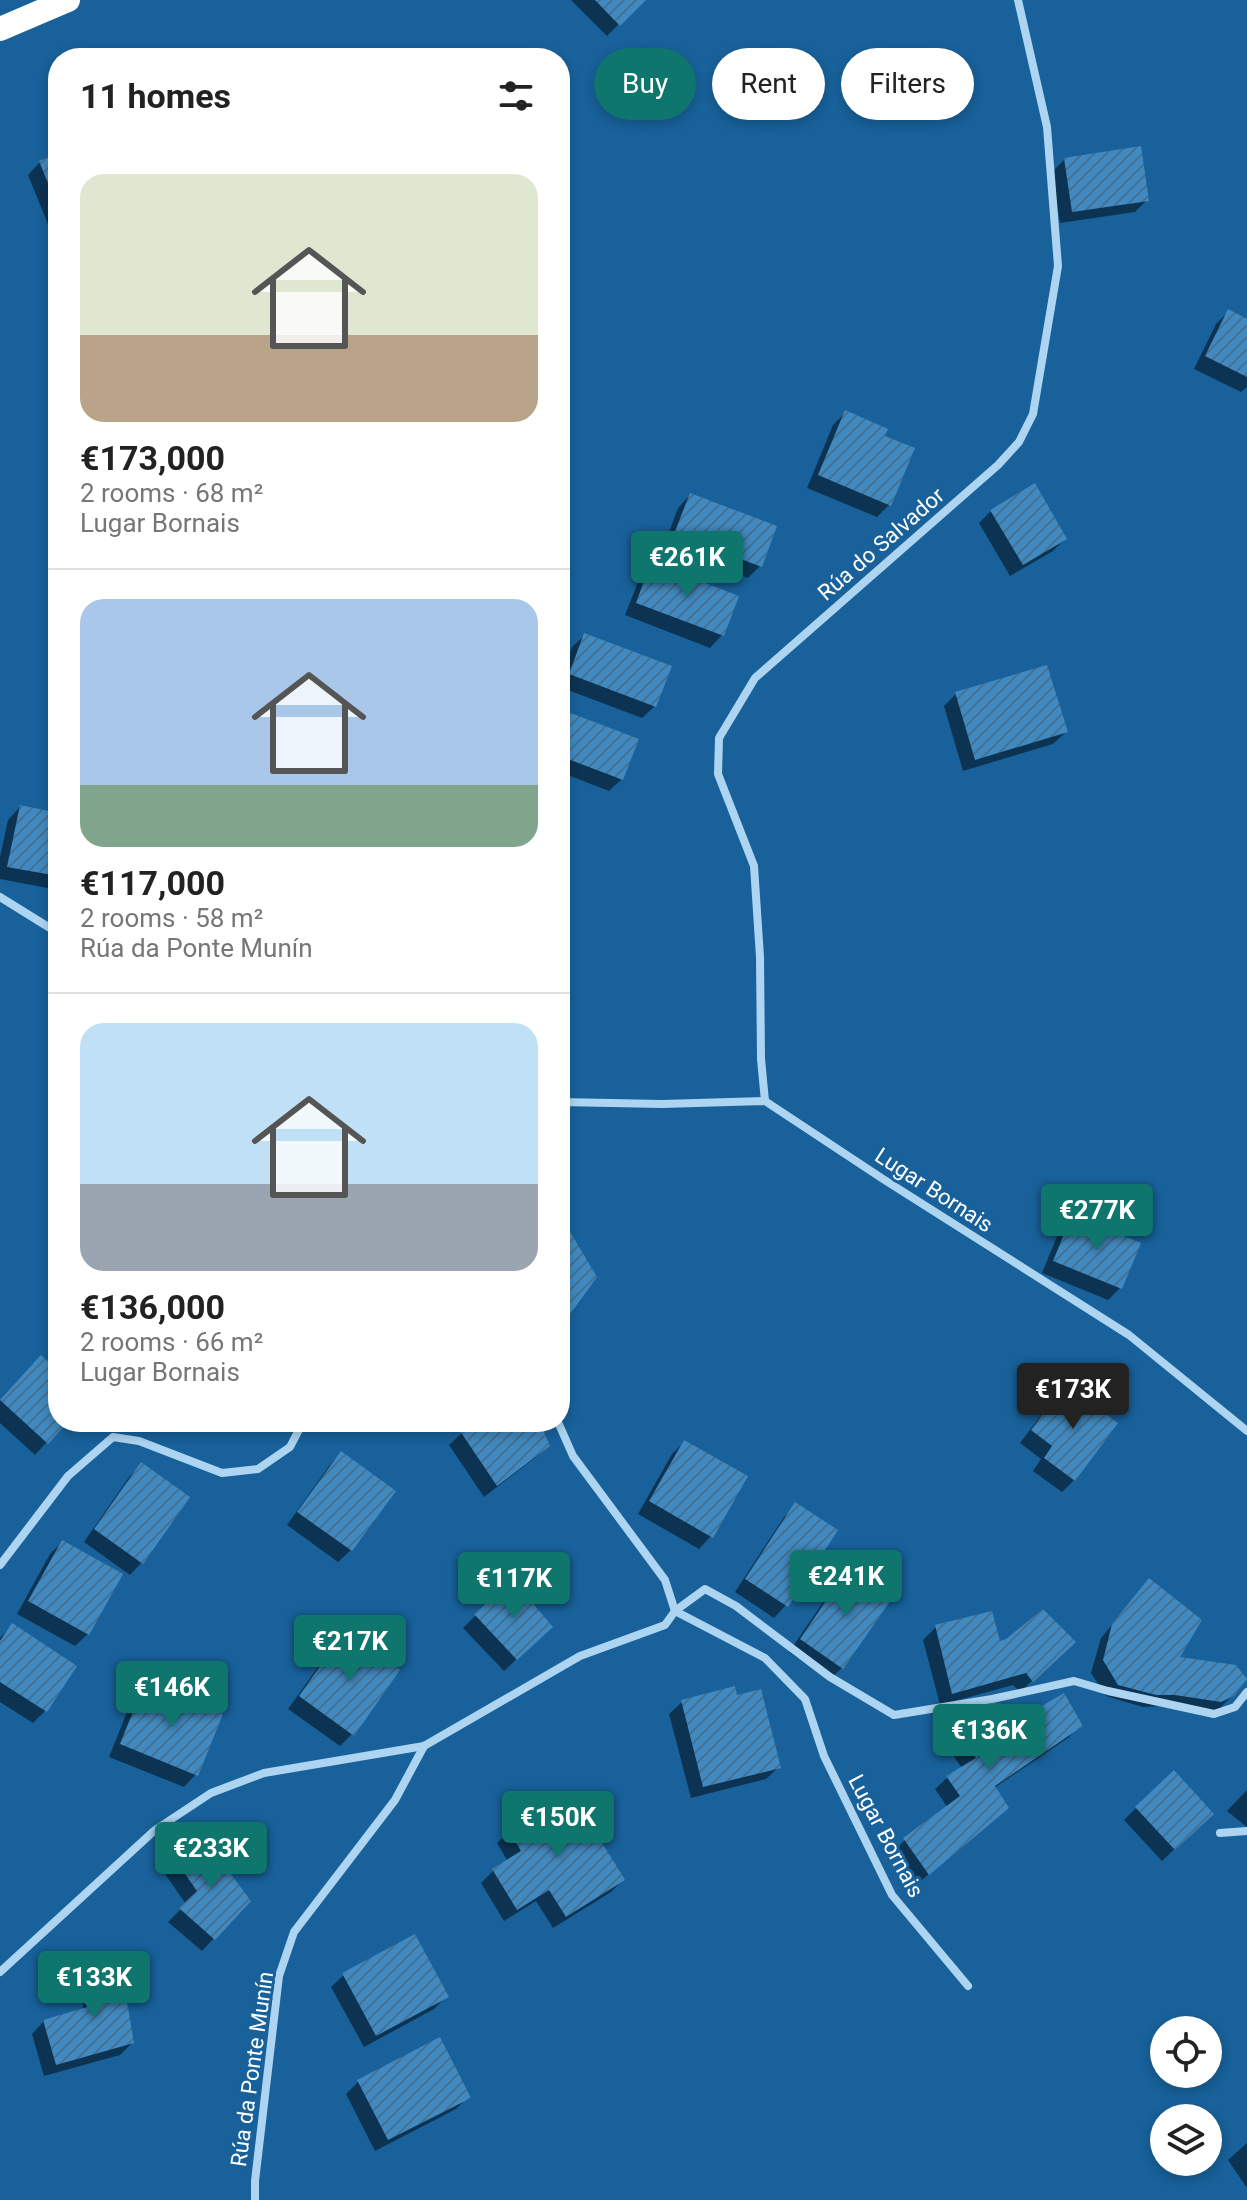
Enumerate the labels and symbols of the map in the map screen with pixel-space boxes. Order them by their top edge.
street label: Rúa do Salvador [813,482,950,606]
pin: €261K [631,531,743,599]
street label: Lugar Bornais [870,1143,998,1237]
pin: €277K [1041,1184,1153,1252]
pin: €173K [1017,1363,1129,1431]
pin: €241K [790,1550,902,1618]
pin: €117K [458,1552,570,1620]
pin: €217K [294,1615,406,1683]
pin: €146K [116,1661,228,1729]
pin: €136K [933,1704,1045,1772]
street label: Lugar Bornais [843,1770,929,1902]
pin: €150K [502,1791,614,1859]
pin: €233K [155,1822,267,1890]
pin: €133K [38,1951,150,2019]
street label: Rúa da Ponte Munín [226,1970,278,2168]

